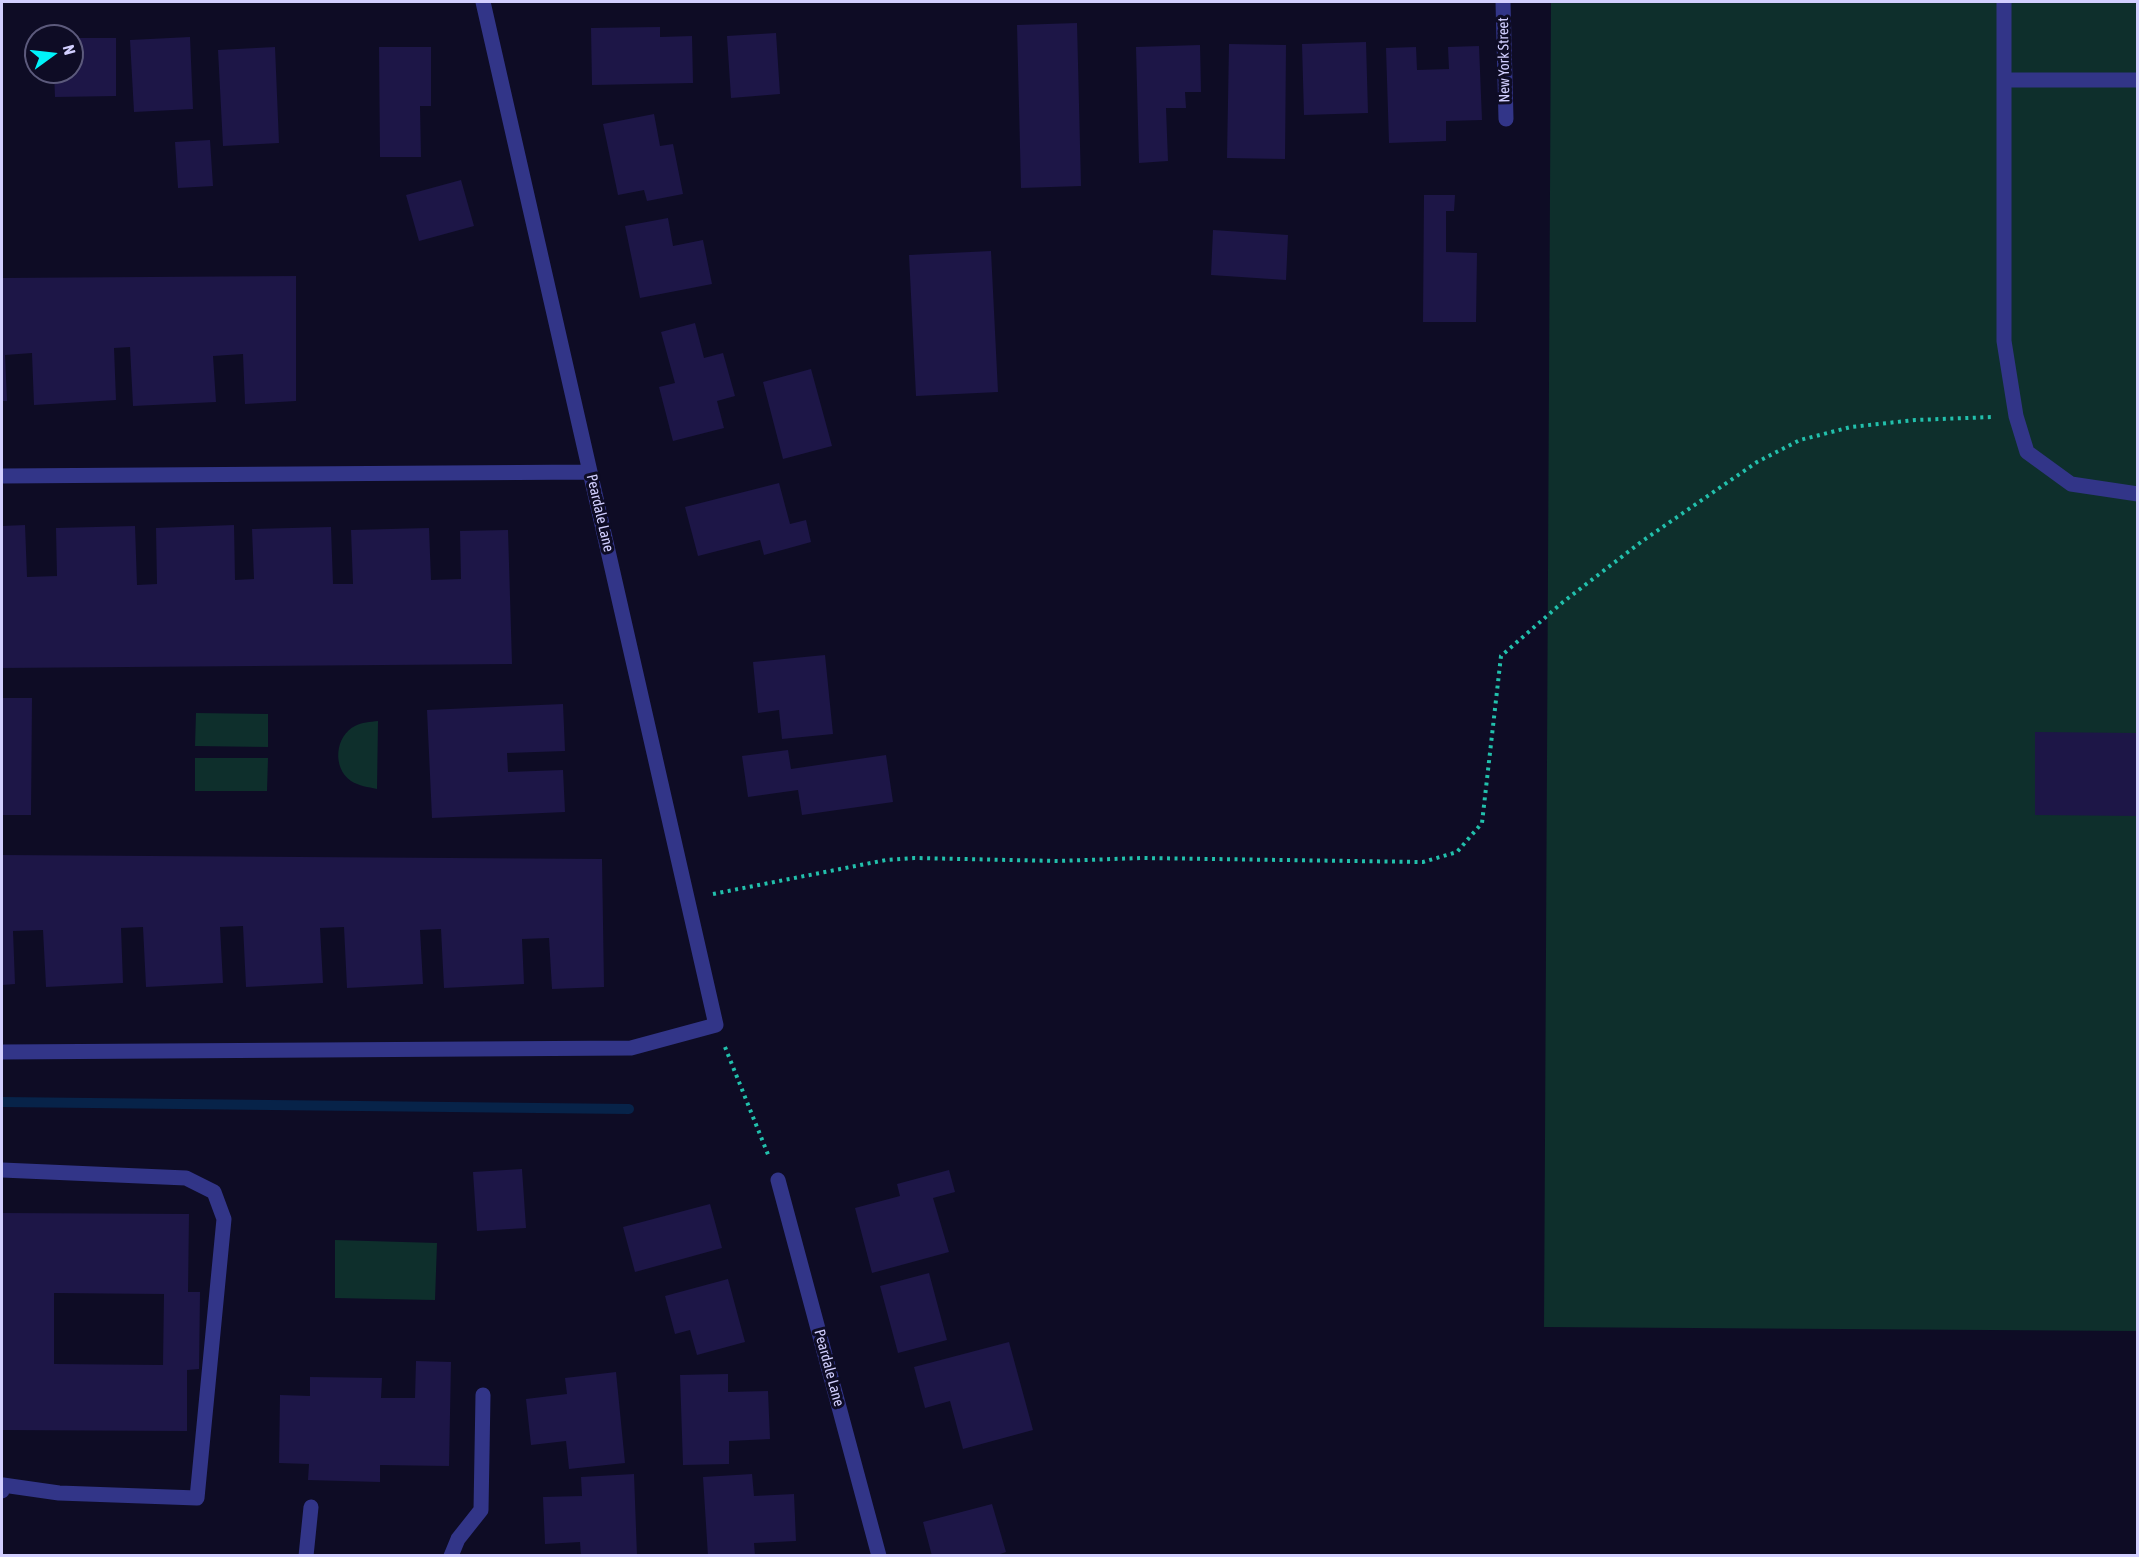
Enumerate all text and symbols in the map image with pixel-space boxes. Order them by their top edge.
street label: New York Street [1494,17,1514,103]
north arrow [24,24,84,84]
text: N [60,43,79,57]
street label: Peardale Lane [582,472,618,554]
street label: Peardale Lane [810,1327,848,1409]

